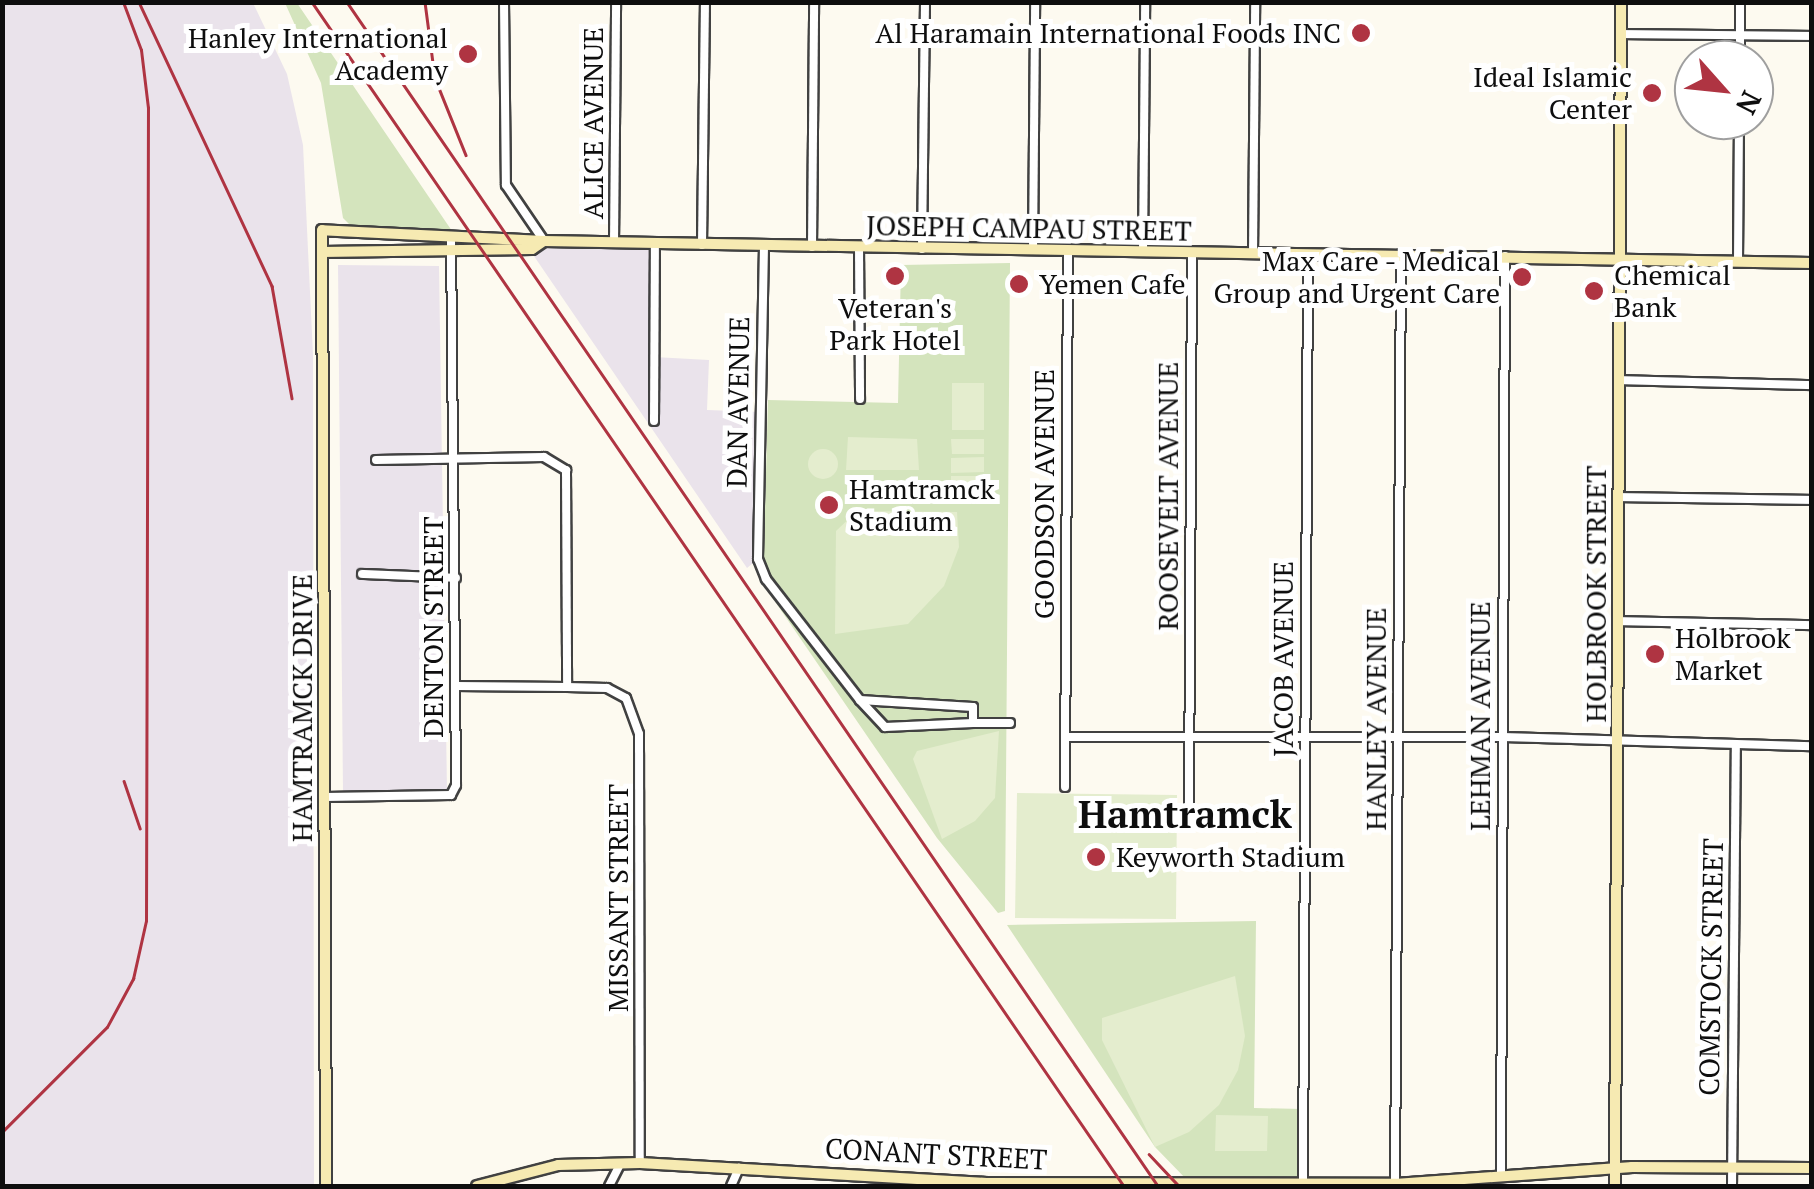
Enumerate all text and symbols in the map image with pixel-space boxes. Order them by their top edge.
place label: Al Haramain International Foods INC [875,16,1341,50]
place label: Hanley International Academy [188,21,448,87]
marker: Al Haramain International Foods INC [1350,22,1372,44]
street label: ALICE AVENUE [576,27,610,219]
north arrow [1674,40,1774,140]
marker: Hanley International Academy [457,43,479,65]
place label: Ideal Islamic Center [1473,60,1632,126]
marker: Ideal Islamic Center [1641,82,1663,104]
text: N [1728,85,1771,121]
street label: JOSEPH CAMPAU STREET [866,208,1192,248]
place label: Max Care - Medical Group and Urgent Care [1213,244,1500,310]
place label: Chemical Bank [1614,258,1731,324]
marker: Max Care - Medical Group and Urgent Care [1509,264,1535,290]
marker: Veteran's Park Hotel [884,265,906,287]
place label: Yemen Cafe [1039,267,1186,301]
marker: Yemen Cafe [1008,273,1030,295]
marker: Chemical Bank [1583,280,1605,302]
place label: Veteran's Park Hotel [829,291,961,357]
street label: DAN AVENUE [720,316,756,488]
street label: ROOSEVELT AVENUE [1151,361,1185,631]
street label: GOODSON AVENUE [1027,369,1061,619]
street label: HOLBROOK STREET [1579,465,1613,723]
place label: Hamtramck Stadium [849,472,995,538]
marker: Hamtramck Stadium [818,494,840,516]
street label: DENTON STREET [416,516,450,738]
street label: JACOB AVENUE [1266,561,1300,757]
street label: HAMTRAMCK DRIVE [285,574,319,842]
street label: LEHMAN AVENUE [1463,601,1497,831]
street label: HANLEY AVENUE [1359,607,1393,831]
place label: Holbrook Market [1675,621,1791,687]
marker: Holbrook Market [1644,643,1666,665]
street label: MISSANT STREET [601,784,635,1012]
district label: Hamtramck [1078,792,1292,838]
street label: COMSTOCK STREET [1692,838,1730,1096]
place label: Keyworth Stadium [1116,840,1345,874]
marker: Keyworth Stadium [1085,846,1107,868]
street label: CONANT STREET [824,1131,1048,1177]

